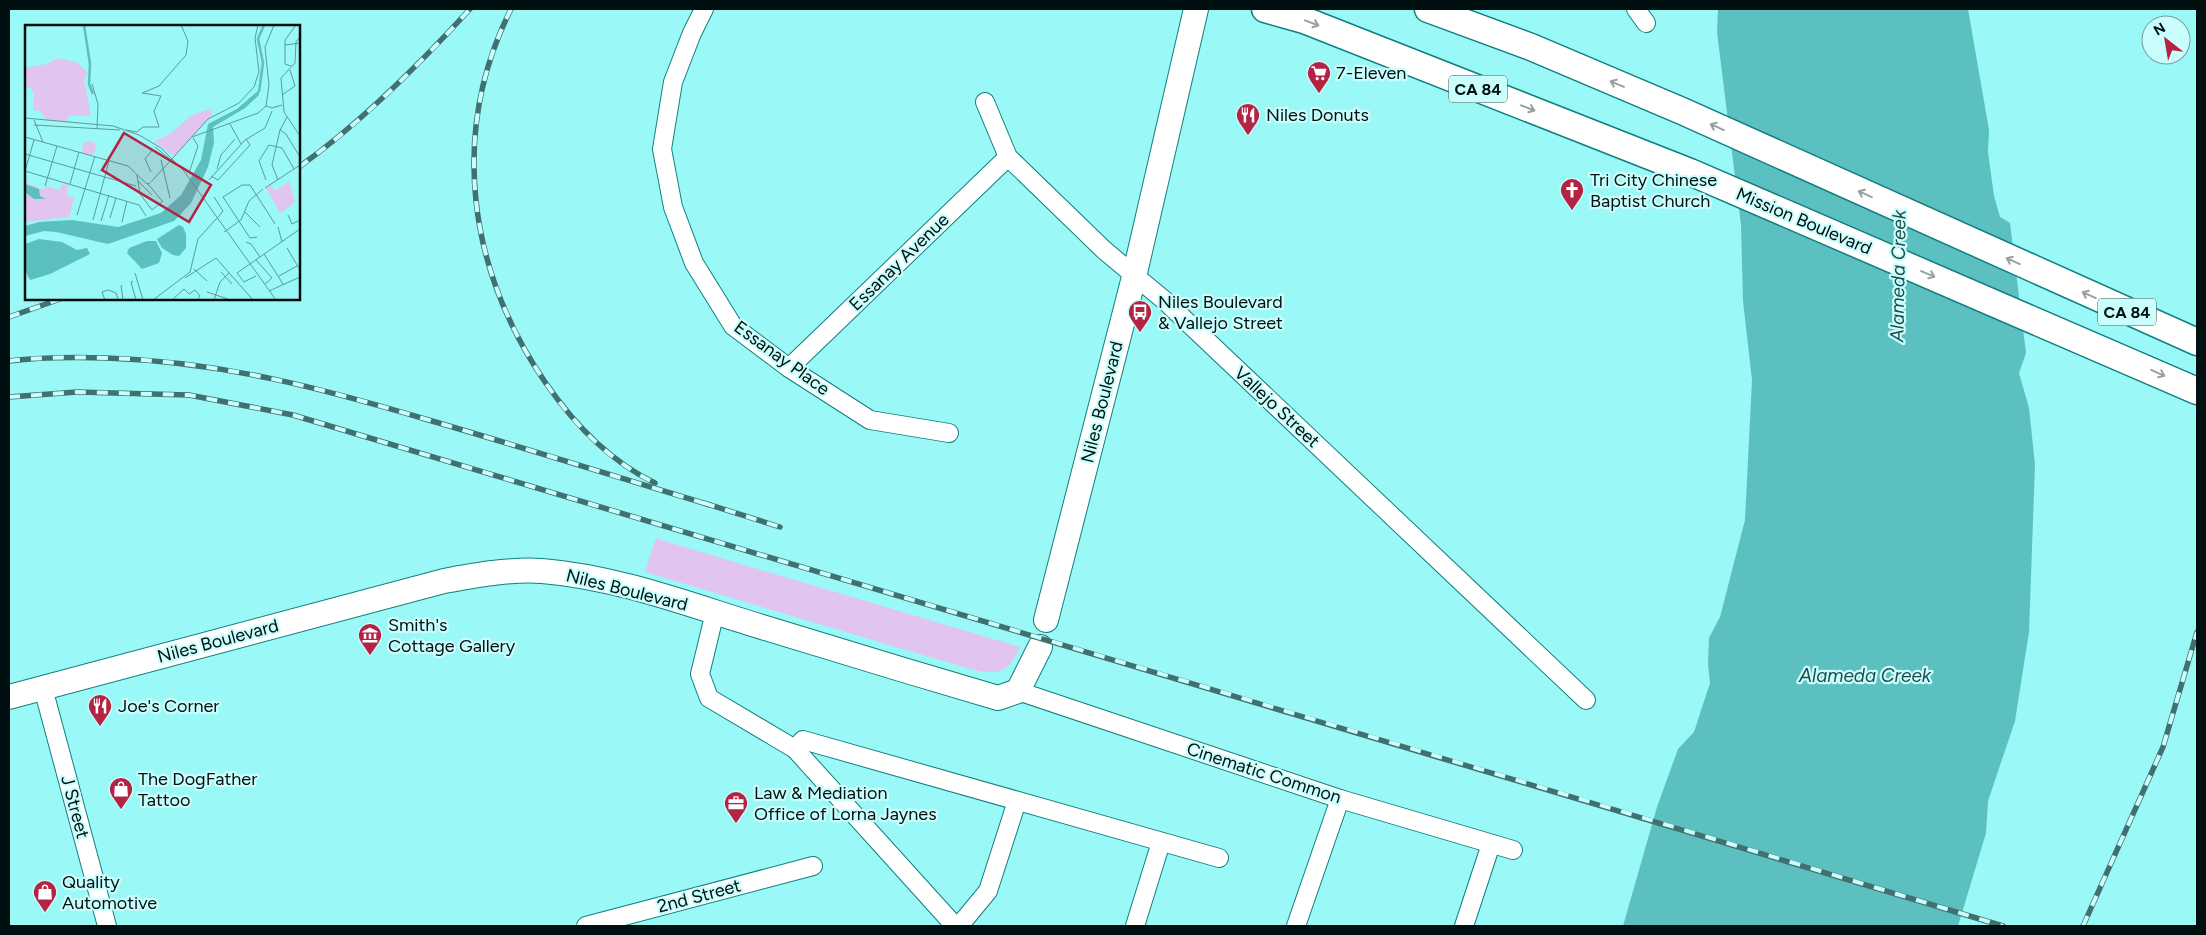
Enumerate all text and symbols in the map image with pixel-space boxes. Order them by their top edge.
north arrow [2141,15,2191,65]
one-way arrow [1303,19,1319,28]
text: N [2151,19,2169,39]
inset map [25,25,300,300]
supermarket icon: 7-Eleven [1306,60,1332,94]
place label: 7-Eleven [1336,62,1406,84]
road number: CA 84 [1449,76,1507,102]
one-way arrow [1610,79,1625,88]
restaurant icon: Niles Donuts [1235,102,1261,136]
place label: Niles Donuts [1266,104,1369,126]
one-way arrow [1520,104,1535,113]
one-way arrow [1710,121,1725,131]
place label: Tri City Chinese Baptist Church [1590,169,1717,212]
church icon: Tri City Chinese Baptist Church [1559,177,1585,211]
street label: Mission Boulevard [1733,182,1875,260]
one-way arrow [1858,188,1873,198]
street label: Essanay Avenue [844,209,954,315]
water label: Alameda Creek [1885,209,1911,343]
one-way arrow [2006,255,2021,265]
one-way arrow [1920,269,1935,279]
one-way arrow [2081,289,2096,298]
place label: Niles Boulevard & Vallejo Street [1158,291,1283,334]
road number: CA 84 [2098,298,2156,326]
bus stop icon: Niles Boulevard & Vallejo Street [1127,299,1153,333]
street label: Essanay Place [730,316,834,400]
street label: Niles Boulevard [1076,339,1128,465]
street label: Vallejo Street [1230,362,1324,452]
one-way arrow [2150,369,2165,378]
street label: Niles Boulevard [564,564,690,616]
street label: Niles Boulevard [155,614,281,668]
place label: Smith's Cottage Gallery [388,614,516,657]
museum icon: Smith's Cottage Gallery [357,622,383,656]
water label: Alameda Creek [1798,664,1932,687]
restaurant icon: Joe's Corner [87,693,113,727]
place label: Joe's Corner [118,695,219,717]
street label: Cinematic Common [1184,738,1344,808]
place label: The DogFather Tattoo [138,768,257,811]
street label: J Street [56,773,94,841]
shop icon: The DogFather Tattoo [108,776,134,810]
place label: Law & Mediation Office of Lorna Jaynes [754,782,937,825]
office icon: Law & Mediation Office of Lorna Jaynes [723,790,749,824]
place label: Quality Automotive [62,871,157,914]
street label: 2nd Street [655,874,743,918]
shop icon: Quality Automotive [32,879,58,913]

